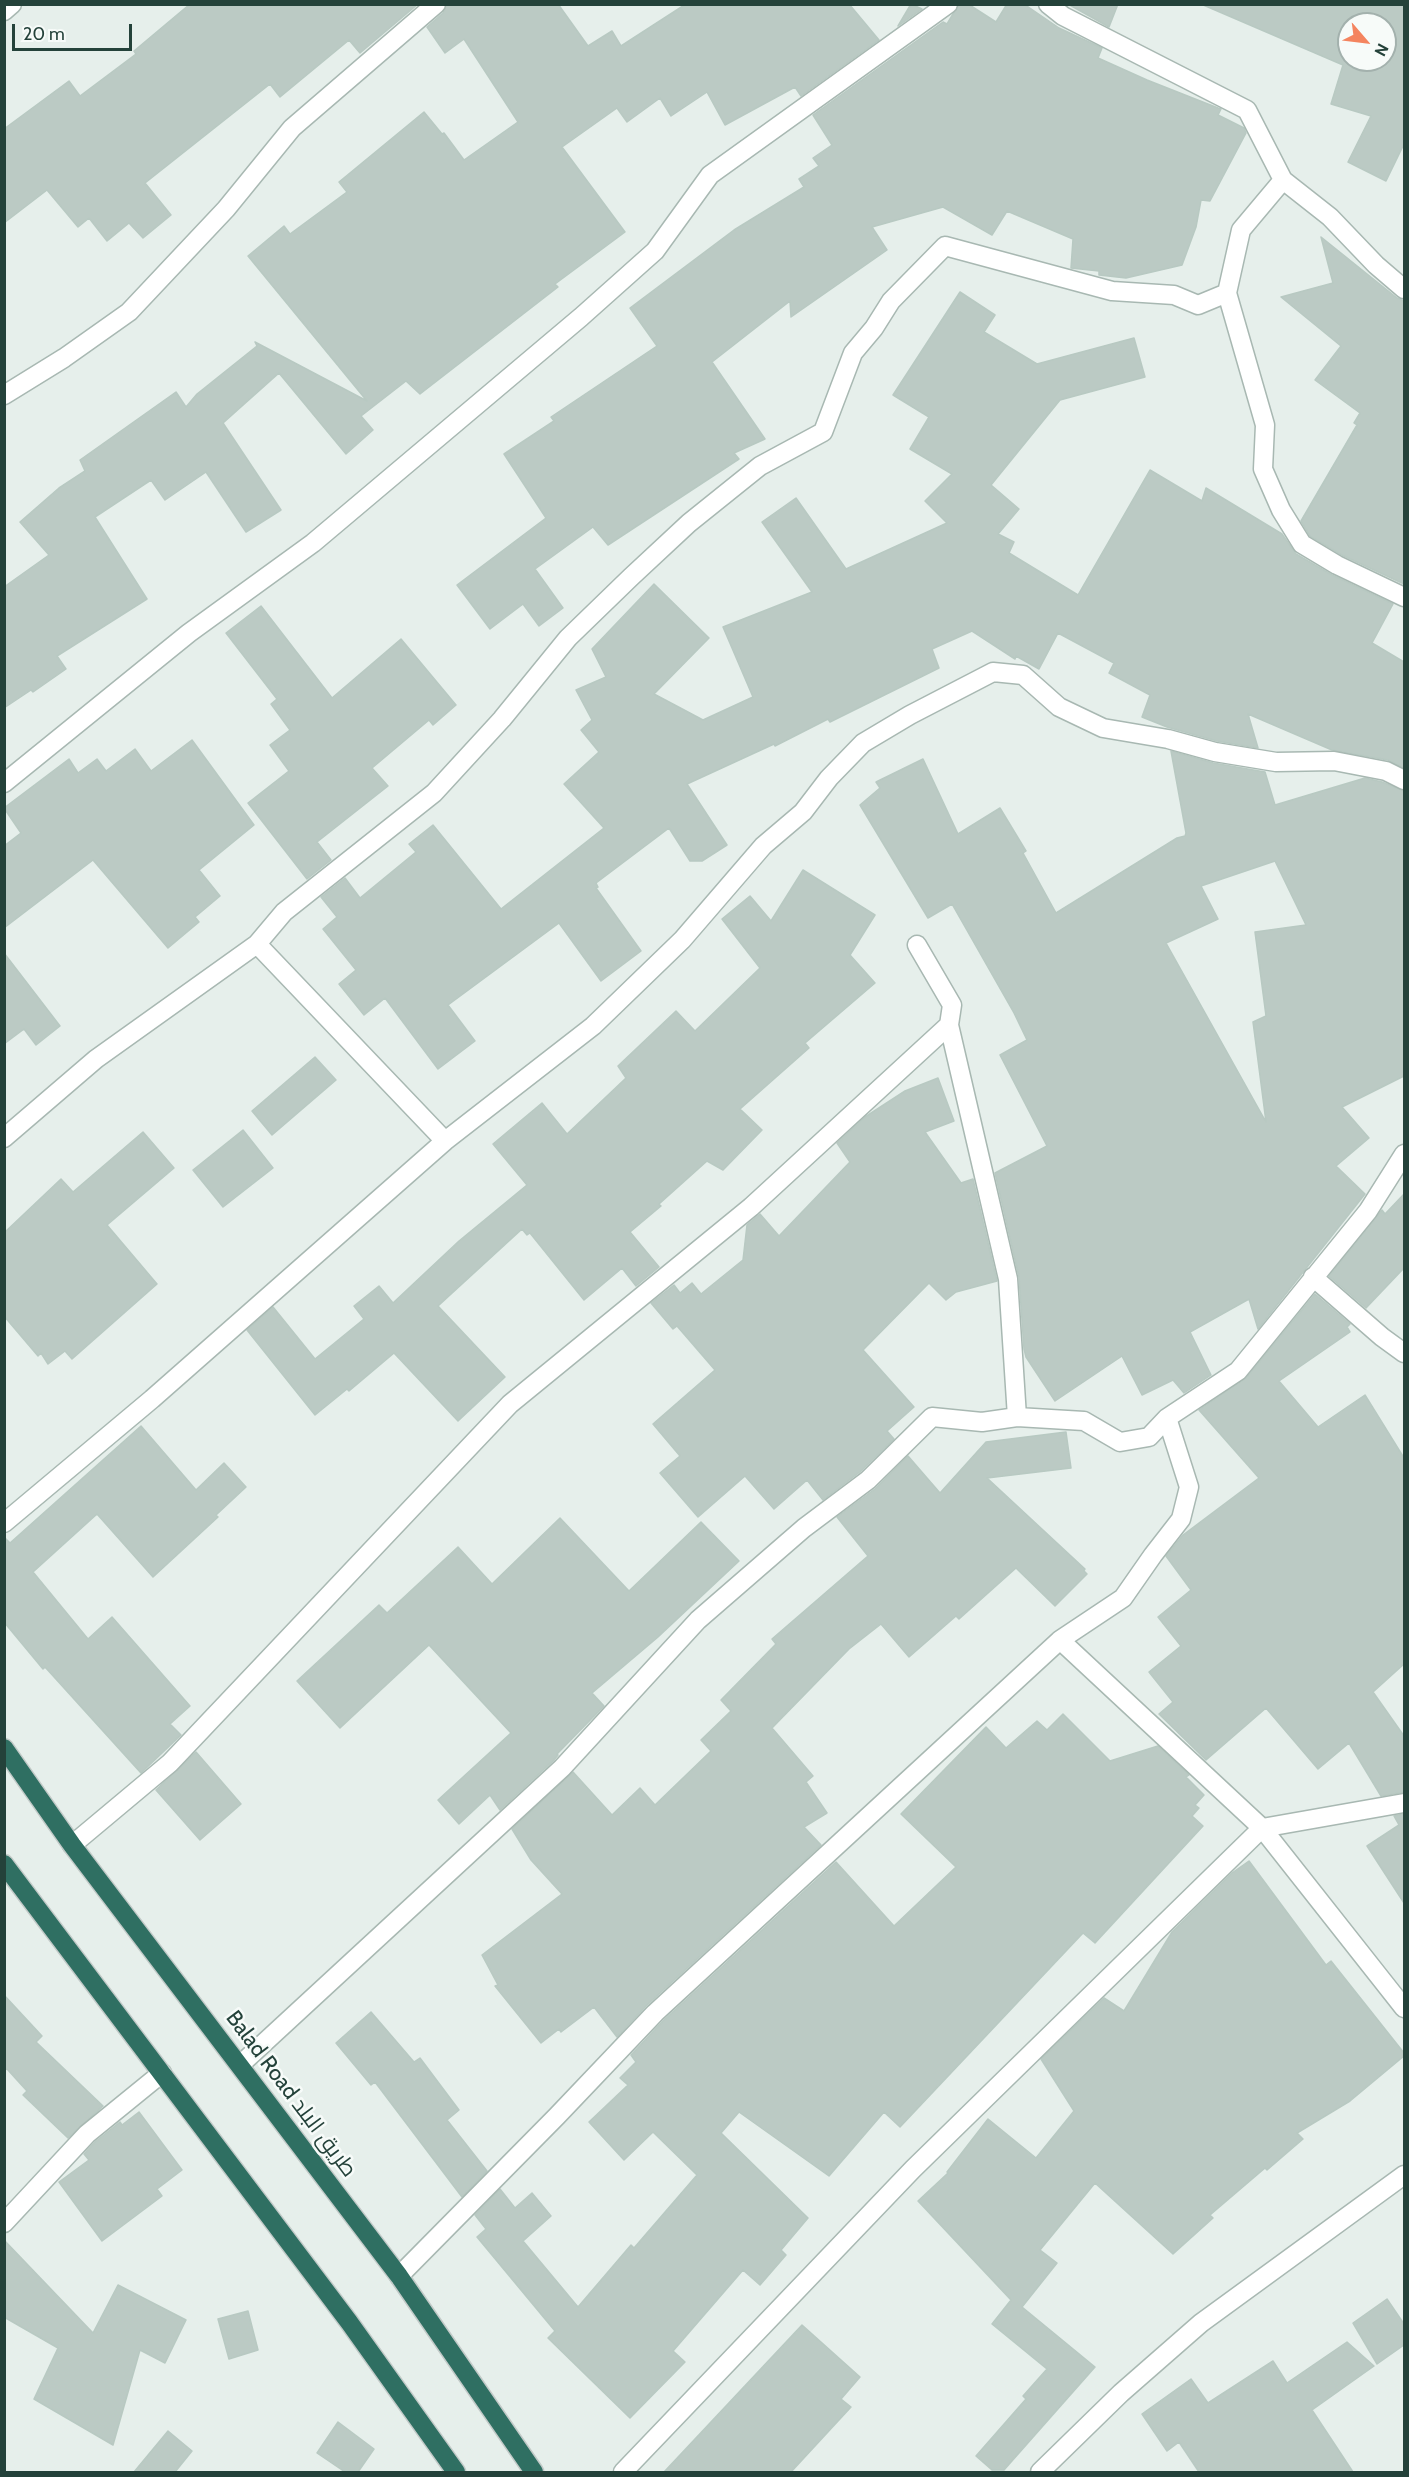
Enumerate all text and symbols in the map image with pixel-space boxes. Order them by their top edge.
scale bar [15,12,135,50]
north arrow [1337,12,1397,72]
text: 20 m [23,23,65,45]
text: N [1371,40,1393,59]
street label: Balad Road طريق البلد [220,2006,362,2182]

